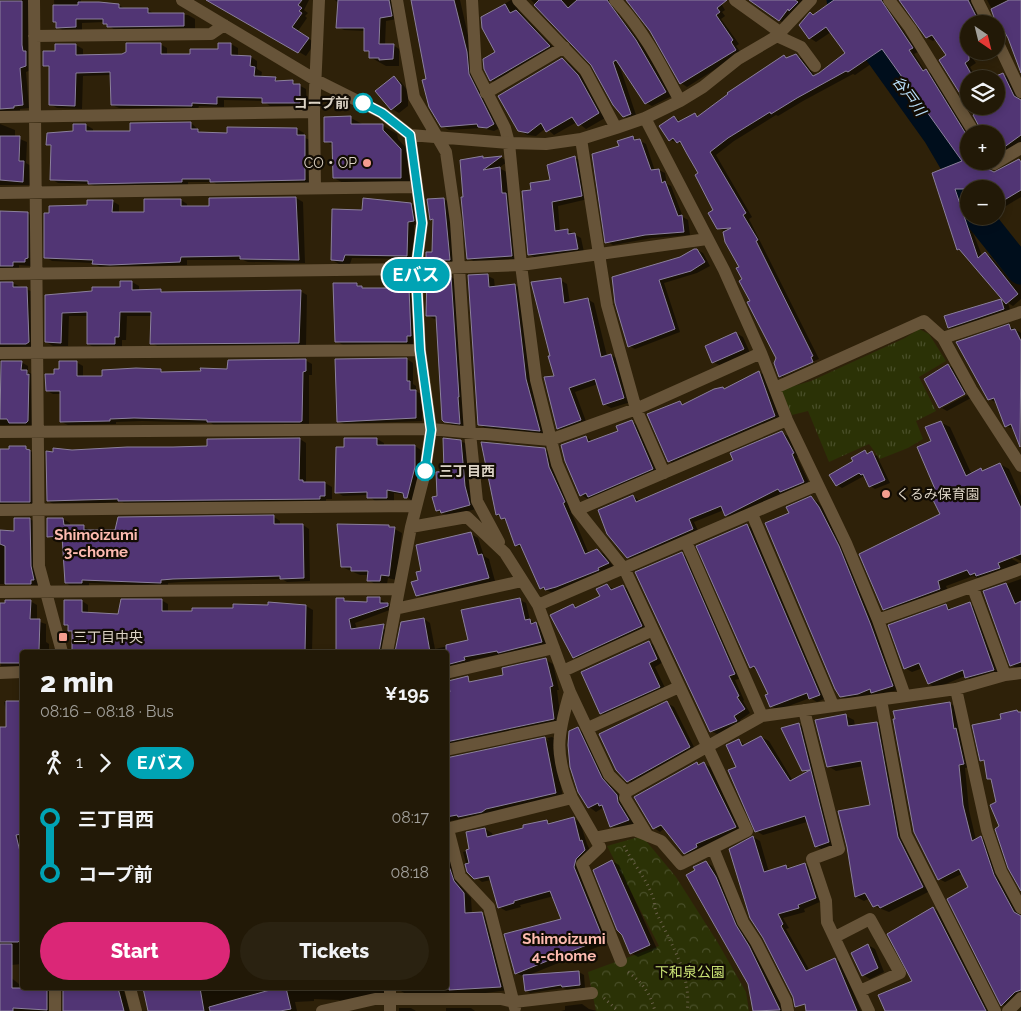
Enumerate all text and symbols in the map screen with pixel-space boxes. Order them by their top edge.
north arrow [960,15,1005,60]
map controls [960,15,1005,225]
button: layers [960,70,1005,115]
water label: 谷戸川 [888,73,931,121]
marker: コープ前 [353,93,373,113]
place label: コープ前 [294,95,349,111]
button: + [960,125,1005,170]
place label: CO・OP [304,155,357,171]
marker: CO・OP [361,157,373,169]
button: − [960,180,1005,225]
line badge: Eバス [387,259,445,291]
text: Eバス [393,264,439,285]
marker: 三丁目西 [415,461,435,481]
place label: 三丁目西 [439,463,495,479]
place label: くるみ保育園 [896,486,980,502]
marker: くるみ保育園 [880,488,892,500]
district label: Shimoizumi 3-chome [54,526,138,561]
place label: 三丁目中央 [73,629,143,645]
marker: 三丁目中央 [57,631,69,643]
text: 2 min [40,666,114,699]
text: ¥195 [384,682,429,704]
text: 08:16 – 08:18 · Bus [40,702,174,721]
icon: walk [40,749,68,777]
icon: forward [91,749,119,777]
text: Eバス [137,752,184,773]
text: 1 [76,753,83,772]
text: 三丁目西 [78,808,154,830]
text: 08:17 [391,808,429,827]
text: コープ前 [78,863,153,885]
text: 08:18 [390,863,429,882]
button: Start [40,922,230,980]
button: Tickets [240,922,429,980]
district label: Shimoizumi 4-chome [522,930,606,965]
park label: 下和泉公園 [655,964,725,980]

